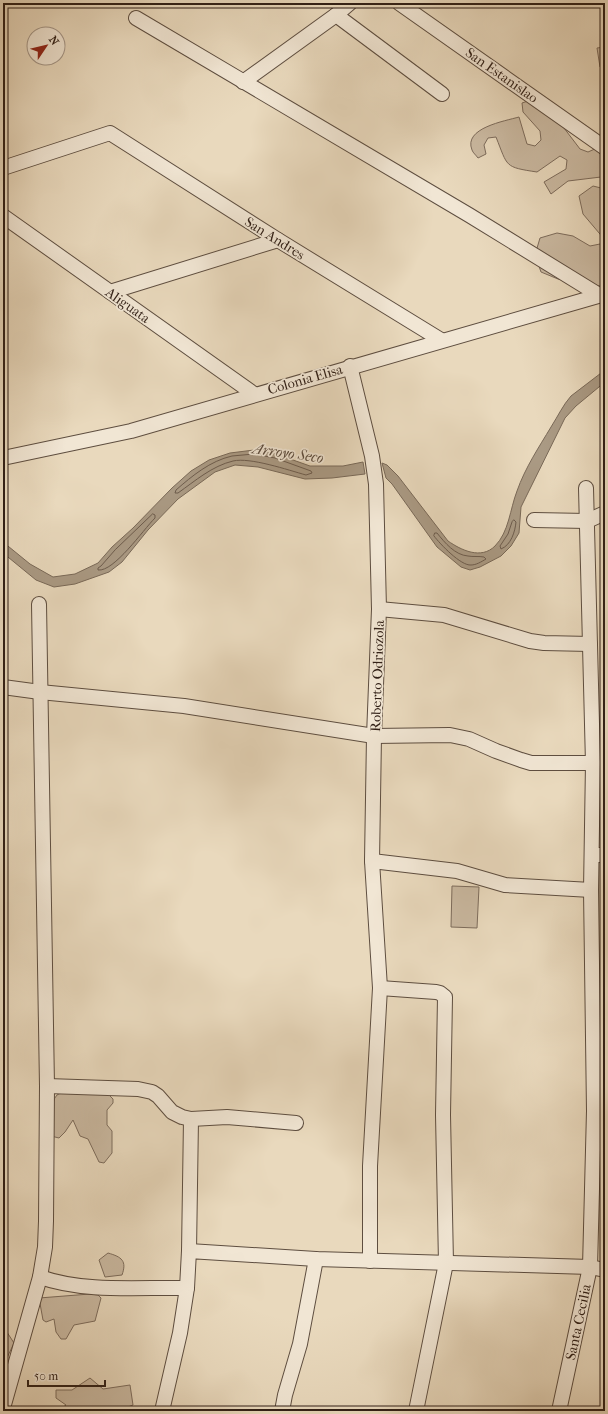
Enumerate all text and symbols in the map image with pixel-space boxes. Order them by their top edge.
north arrow [26,26,66,66]
text: N [46,33,62,48]
street label: San Estanislao [462,44,541,107]
street label: San Andres [242,213,308,264]
street label: Aliguata [101,283,154,327]
street label: Colonia Elisa [266,361,345,398]
water label: Arroyo Seco [249,439,325,467]
street label: Roberto Odriozola [367,619,388,732]
street label: Santa Cecilia [562,1282,595,1362]
scale bar [28,1362,105,1388]
text: 50 m [34,1369,58,1383]

